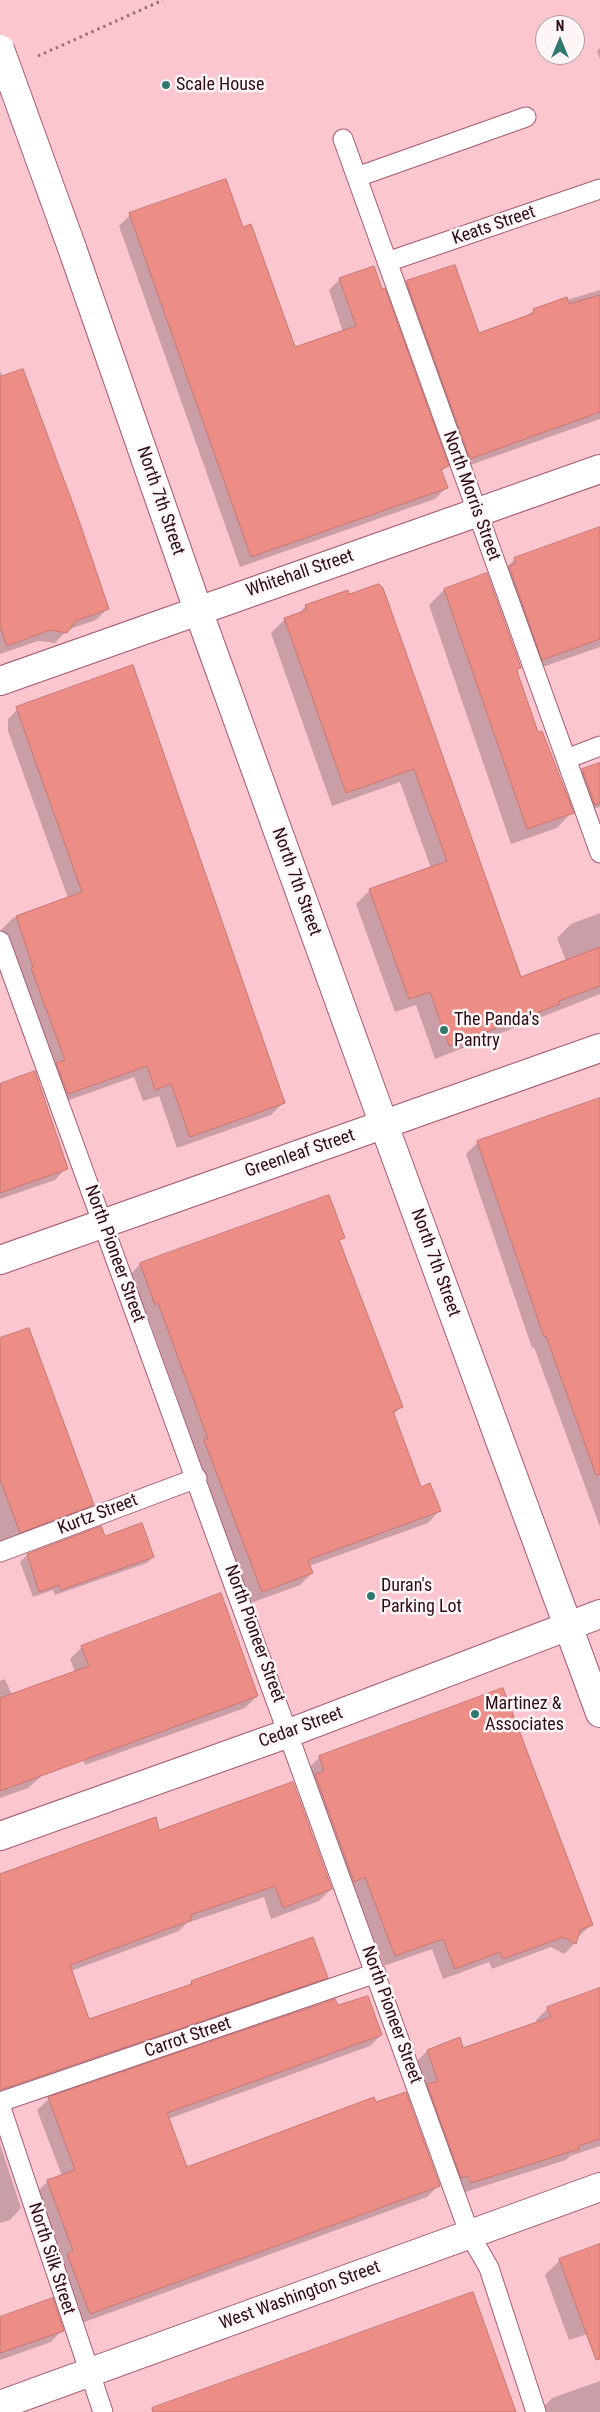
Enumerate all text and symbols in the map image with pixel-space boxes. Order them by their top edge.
north arrow [535,15,585,65]
text: N [556,18,564,34]
place label: Scale House [176,74,265,96]
marker: Scale House [160,79,172,91]
street label: Keats Street [450,202,538,250]
street label: North Morris Street [438,428,504,564]
street label: North 7th Street [131,444,189,558]
street label: Whitehall Street [243,546,357,602]
street label: North 7th Street [266,825,326,939]
place label: The Panda's Pantry [454,1009,539,1052]
marker: The Panda's Pantry [438,1024,450,1036]
street label: Greenleaf Street [242,1125,358,1183]
street label: North Pioneer Street [79,1182,149,1326]
street label: North 7th Street [405,1206,465,1320]
street label: Kurtz Street [55,1490,141,1540]
street label: North Pioneer Street [219,1562,289,1706]
place label: Duran's Parking Lot [381,1575,462,1618]
marker: Duran's Parking Lot [365,1590,377,1602]
place label: Martinez & Associates [485,1693,564,1736]
street label: Cedar Street [256,1703,346,1753]
marker: Martinez & Associates [469,1708,481,1720]
street label: North Pioneer Street [356,1943,426,2087]
street label: Carrot Street [142,2013,234,2063]
street label: North Silk Street [23,2200,79,2318]
street label: West Washington Street [217,2257,383,2335]

